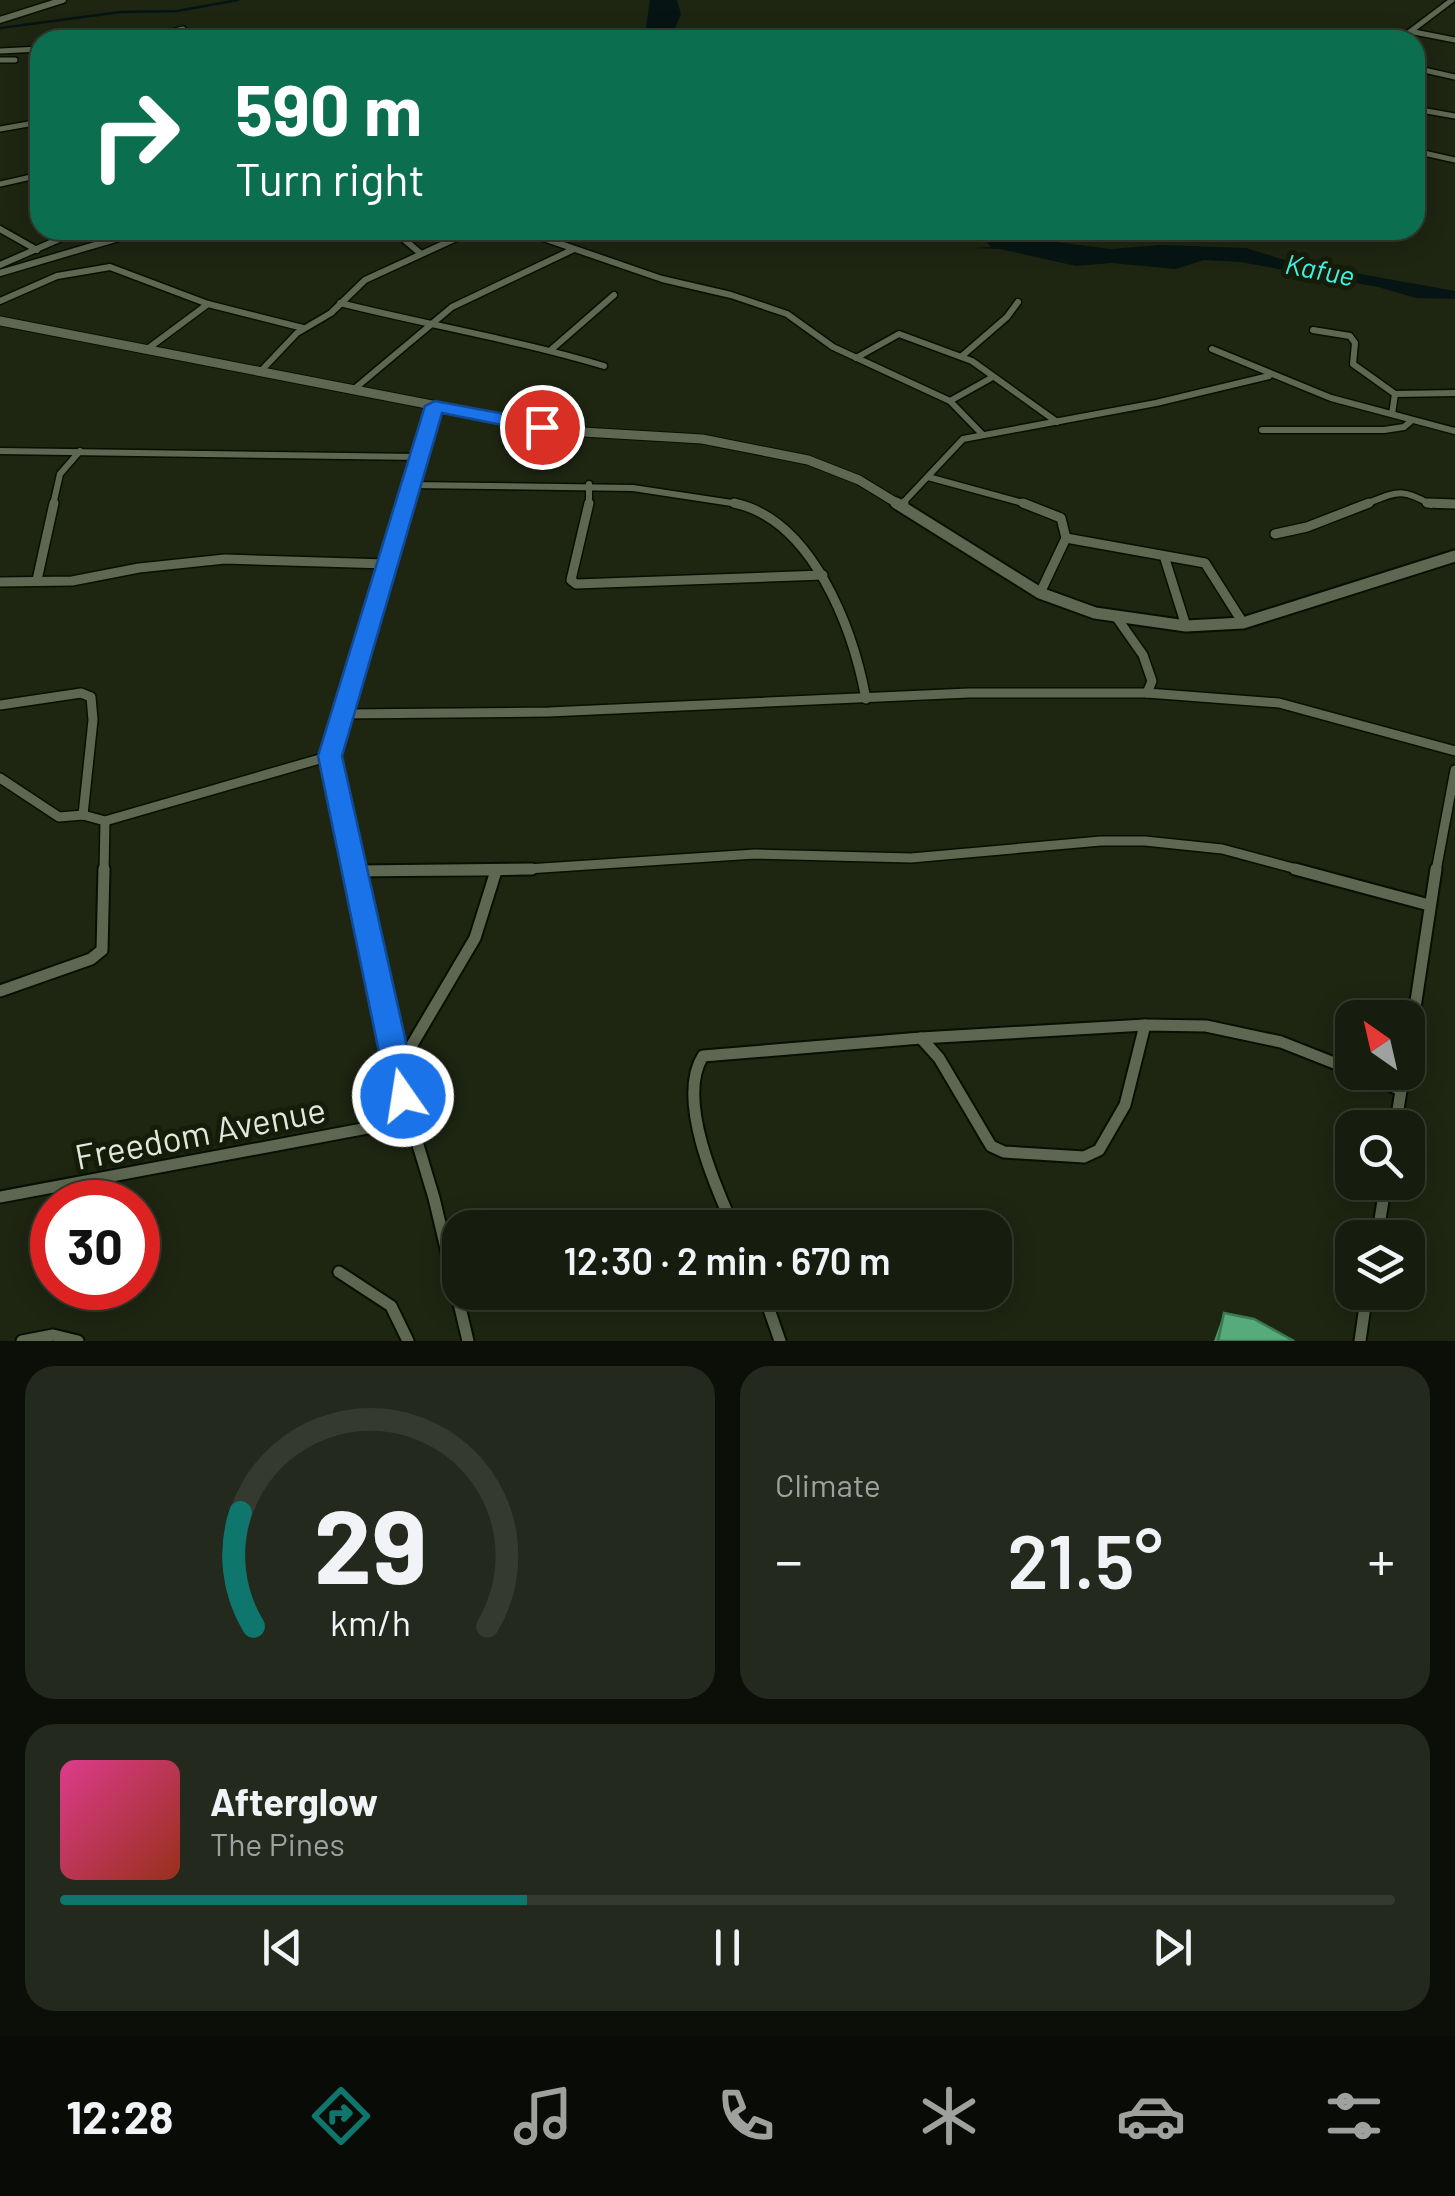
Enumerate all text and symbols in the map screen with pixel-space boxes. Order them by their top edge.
text: 590 m [235,66,422,150]
icon: right [70,70,200,200]
text: Turn right [235,151,425,205]
water label: Kafue [1283,246,1357,292]
pin [500,385,585,470]
icon: arrive [515,400,570,455]
north arrow [1335,1000,1425,1090]
map controls [1335,1000,1425,1310]
position arrow [351,1044,455,1148]
street label: Freedom Avenue [71,1087,329,1177]
button: search [1335,1110,1425,1200]
speed limit sign: 30 [30,1180,160,1310]
button: layers [1335,1220,1425,1310]
text: 12:30 · 2 min · 670 m [564,1237,890,1283]
text: Climate [775,1465,881,1503]
text: 29 [313,1480,427,1605]
text: 21.5° [1007,1514,1163,1604]
text: − [775,1526,803,1592]
text: + [1367,1526,1395,1592]
text: km/h [330,1600,410,1643]
text: Afterglow [210,1778,378,1824]
text: The Pines [210,1824,345,1862]
icon: previous [255,1920,310,1975]
icon: pause [700,1920,755,1975]
icon: next [1145,1920,1200,1975]
icon: directions [306,2081,376,2151]
icon: music [508,2081,578,2151]
icon: phone [711,2081,781,2151]
icon: climate [914,2081,984,2151]
icon: car [1116,2081,1186,2151]
icon: filters [1319,2081,1389,2151]
text: 12:28 [66,2089,173,2143]

